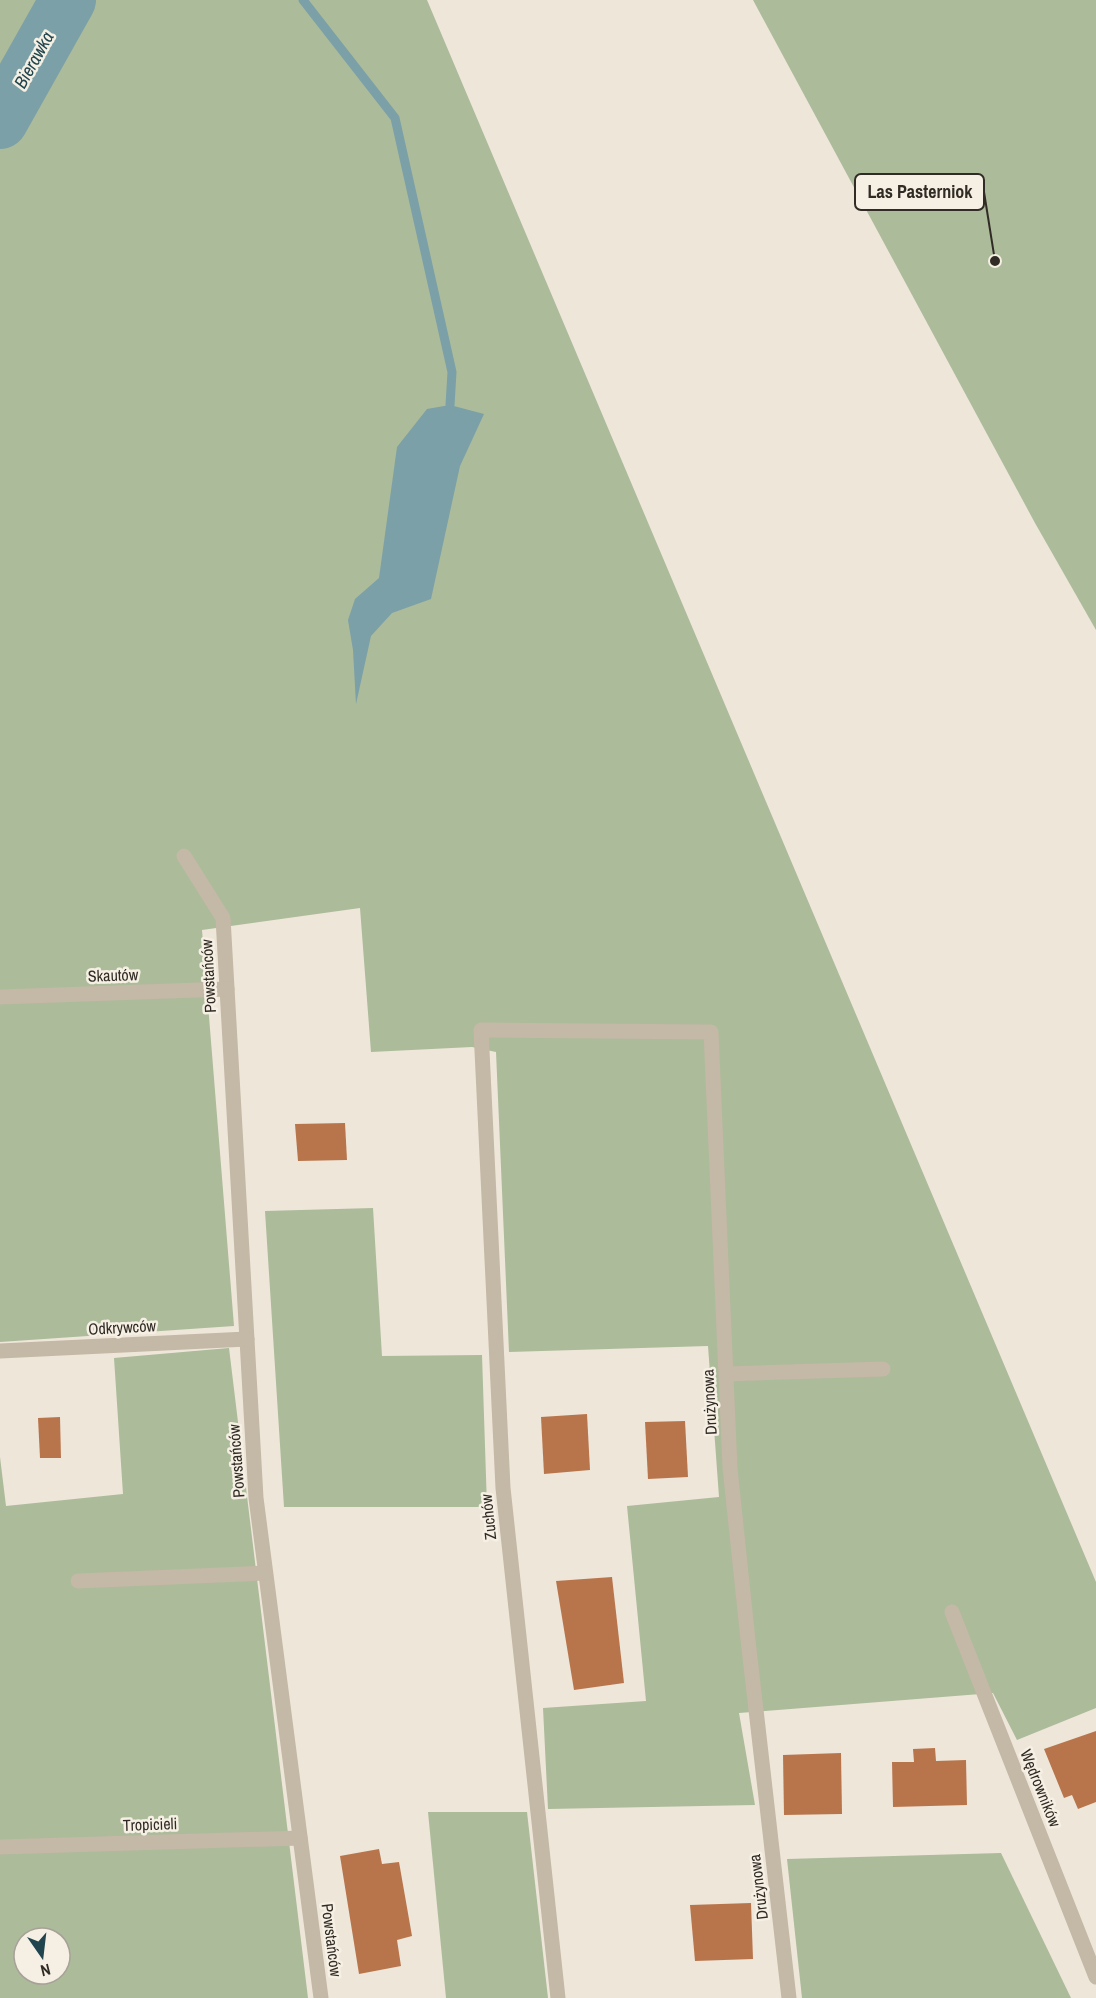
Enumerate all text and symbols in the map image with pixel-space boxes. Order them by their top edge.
water label: Bierawka [8,27,59,93]
callout: Las Pasterniok [855,174,984,210]
text: Las Pasterniok [867,179,973,204]
street label: Powstańców [195,938,221,1013]
street label: Skautów [87,963,139,987]
street label: Odkrywców [88,1314,157,1340]
street label: Drużynowa [696,1368,722,1435]
street label: Powstańców [222,1423,250,1499]
street label: Zuchów [475,1492,501,1541]
street label: Wędrowników [1015,1746,1067,1831]
street label: Tropicieli [123,1812,177,1836]
street label: Drużynowa [743,1852,773,1921]
street label: Powstańców [317,1902,347,1978]
north arrow [12,1926,72,1986]
text: N [38,1959,53,1982]

